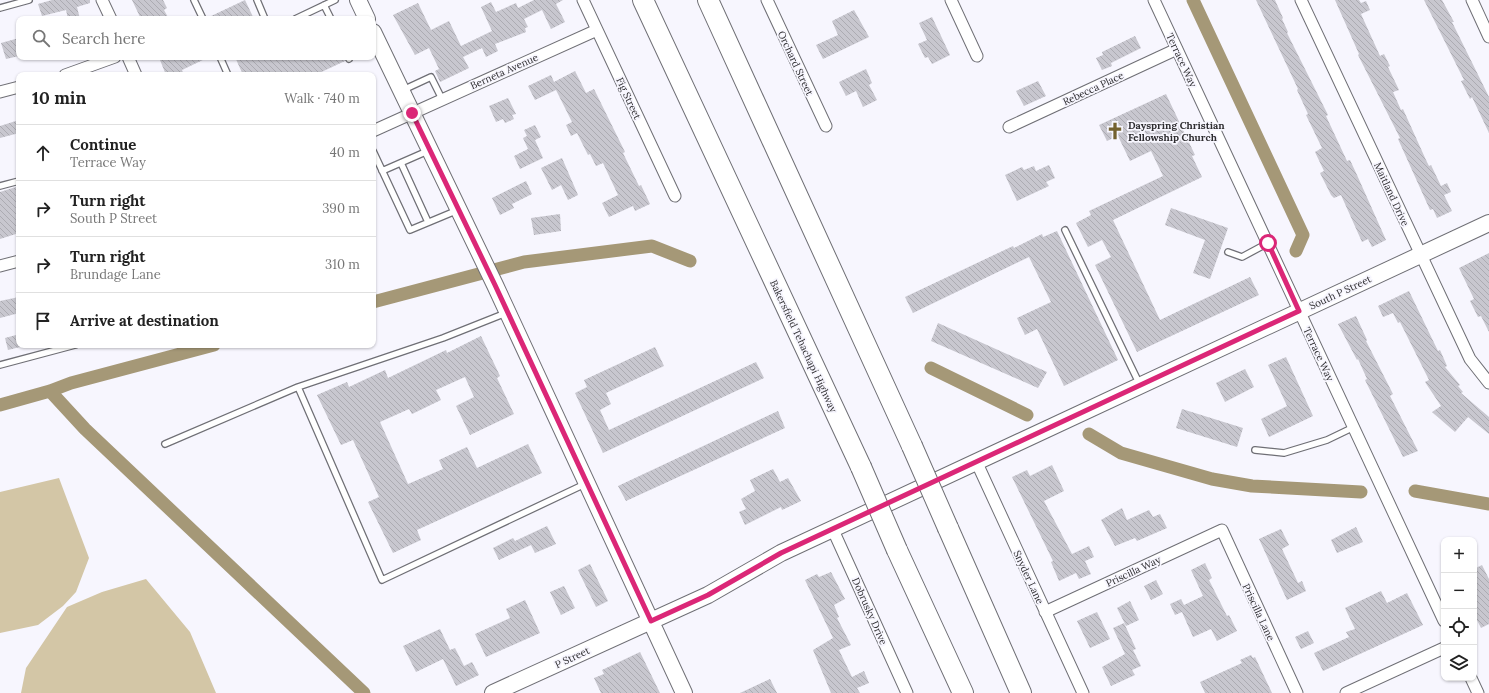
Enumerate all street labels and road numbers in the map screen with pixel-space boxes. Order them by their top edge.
street label: Orchard Street [775,29,816,98]
street label: Terrace Way [1163,31,1200,90]
street label: Berneta Avenue [468,50,541,92]
street label: Rebecca Place [1061,68,1126,108]
street label: Fig Street [613,75,644,121]
street label: Maitland Drive [1371,160,1412,229]
street label: South P Street [1307,272,1373,313]
street label: Bakersfield Tehachapi Highway [767,278,840,415]
street label: Terrace Way [1300,325,1337,384]
street label: Snyder Lane [1010,548,1047,607]
street label: Priscilla Way [1104,553,1163,590]
street label: Dobrusky Drive [849,576,890,647]
street label: Priscilla Lane [1240,581,1278,644]
street label: P Street [553,644,592,671]

